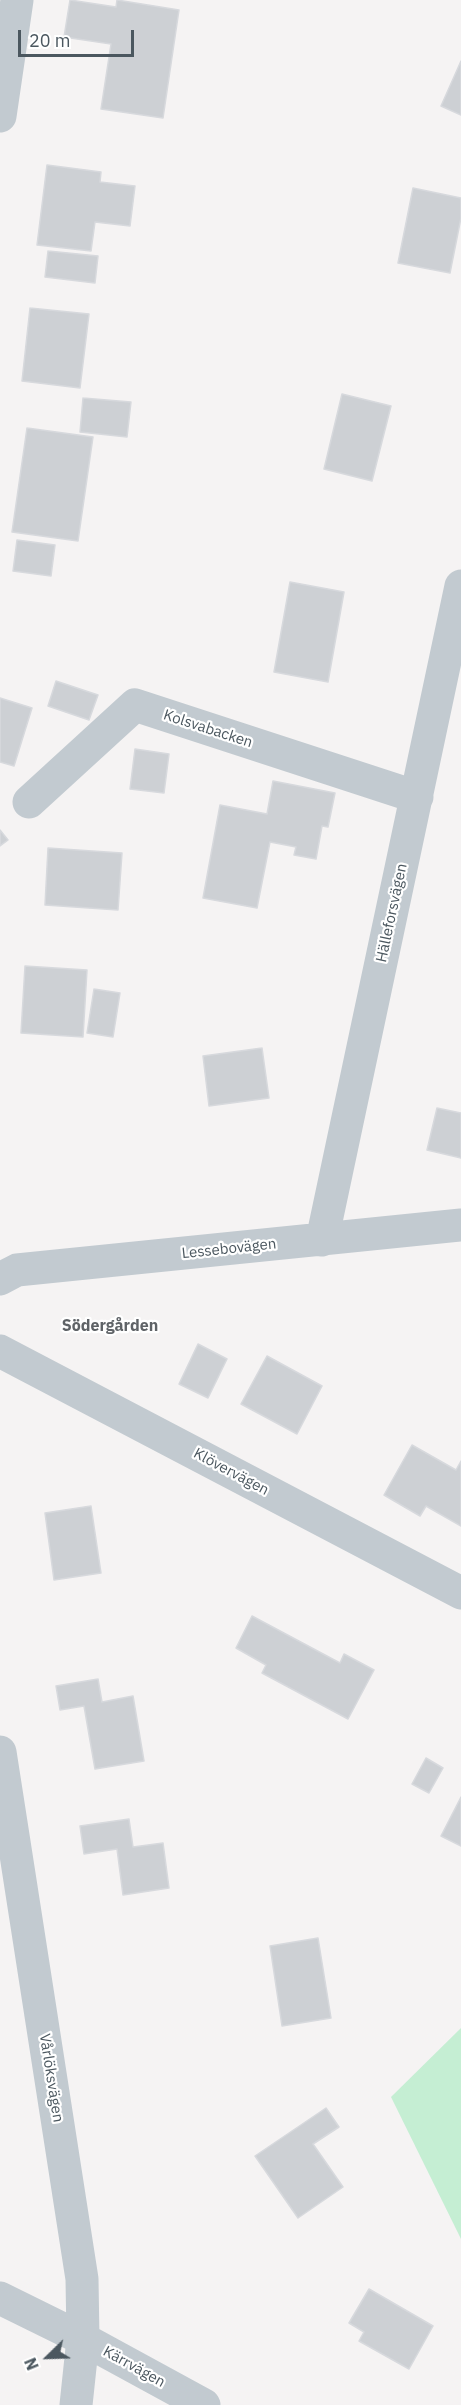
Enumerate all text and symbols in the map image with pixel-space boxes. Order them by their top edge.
scale bar [21,18,136,56]
text: 20 m [29,29,71,52]
street label: Kolsvabacken [161,706,255,752]
street label: Hälleforsvägen [373,862,411,964]
street label: Lessebovägen [181,1235,277,1263]
district label: Södergården [62,1316,158,1336]
street label: Klövervägen [190,1445,272,1499]
street label: Vårlöksvägen [35,2032,67,2124]
north arrow [18,2327,78,2387]
street label: Kärrvägen [100,2343,168,2391]
text: N [20,2355,43,2373]

